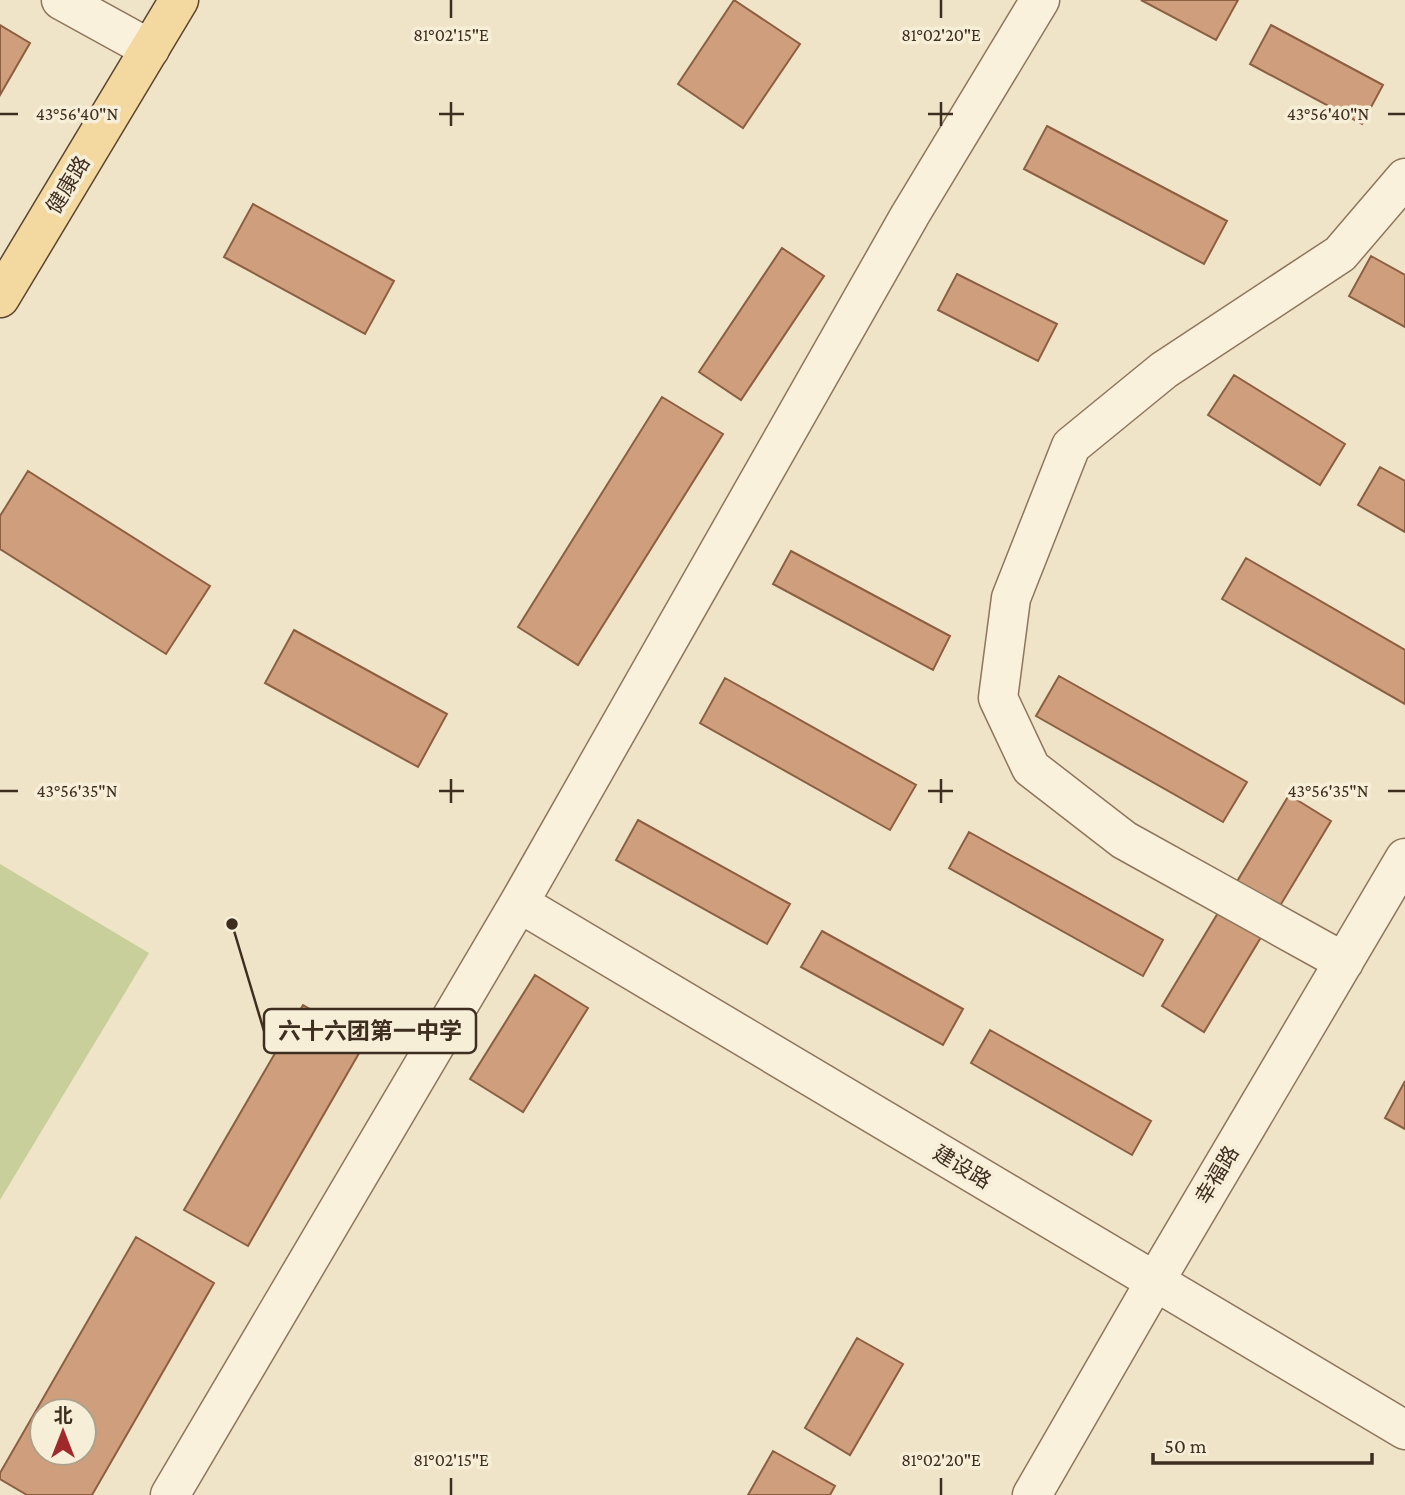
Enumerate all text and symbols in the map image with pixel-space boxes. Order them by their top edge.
text: 81°02'15"E [413,25,489,45]
text: 81°02'20"E [901,25,981,45]
text: 43°56'40"N [36,104,118,124]
text: 43°56'40"N [1287,104,1369,124]
street label: 健康路 [41,152,95,218]
text: 43°56'35"N [37,781,118,801]
text: 43°56'35"N [1288,781,1369,801]
callout: 六十六团第一中学 [264,1009,476,1053]
text: 六十六团第一中学 [278,1018,462,1044]
street label: 建设路 [929,1140,995,1194]
street label: 幸福路 [1190,1142,1244,1208]
north arrow [28,1397,98,1467]
text: 北 [53,1405,73,1426]
scale bar [1153,1422,1372,1466]
text: 50 m [1164,1434,1207,1458]
text: 81°02'15"E [413,1450,489,1470]
text: 81°02'20"E [901,1450,981,1470]

